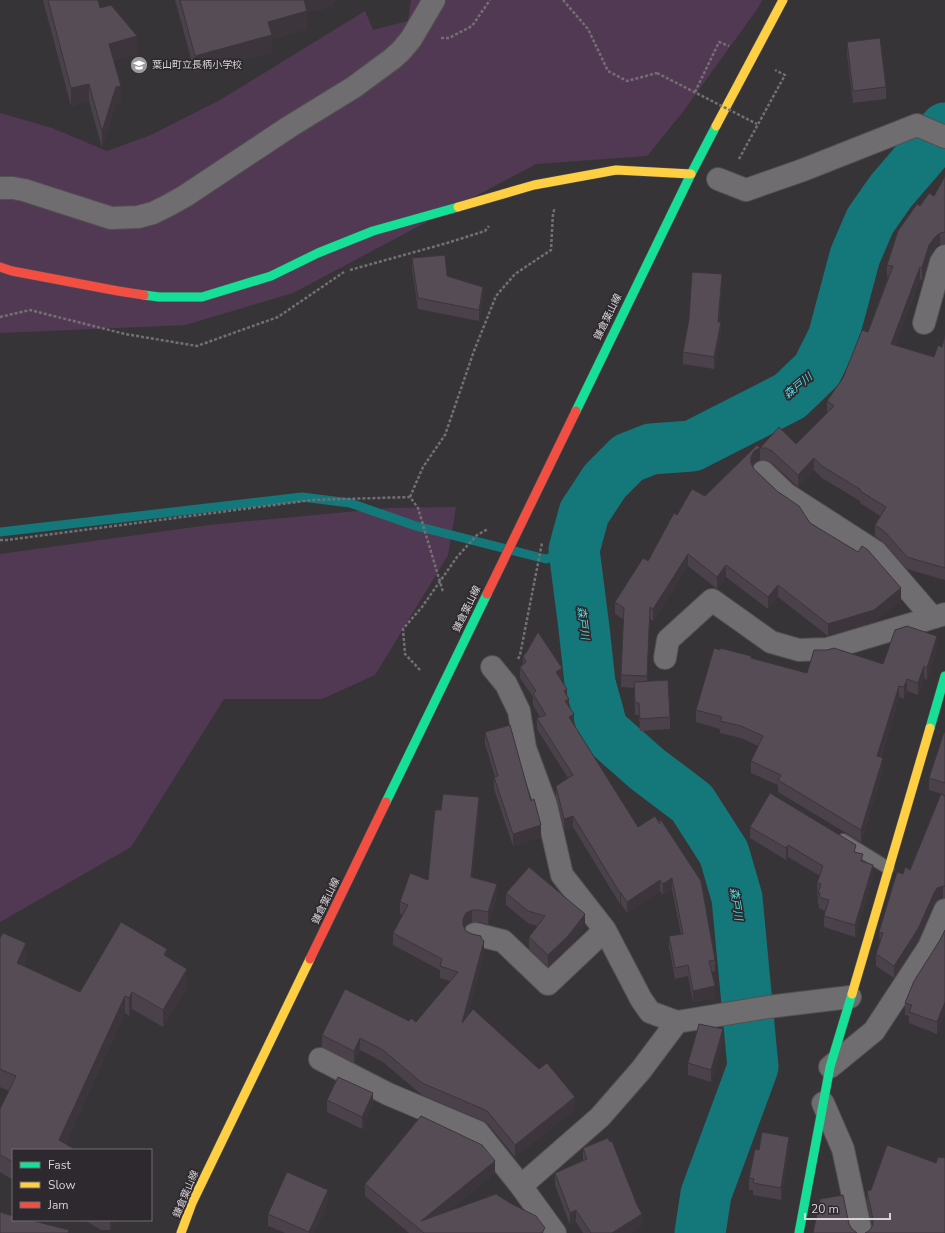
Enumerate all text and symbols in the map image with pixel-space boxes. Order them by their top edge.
school or university icon: 葉山町立長柄小学校 [129,55,149,75]
place label: 葉山町立長柄小学校 [152,58,242,72]
street label: 鎌倉葉山線 [591,291,625,343]
water label: 森戸川 [781,369,816,402]
street label: 鎌倉葉山線 [450,583,484,635]
water label: 森戸川 [574,606,593,641]
street label: 鎌倉葉山線 [309,875,343,927]
water label: 森戸川 [726,887,746,922]
legend [12,1149,152,1221]
text: Fast [48,1157,71,1173]
street label: 鎌倉葉山線 [170,1168,202,1220]
text: Slow [48,1177,76,1193]
scale bar [805,1195,890,1221]
text: Jam [47,1197,69,1213]
text: 20 m [811,1201,839,1217]

